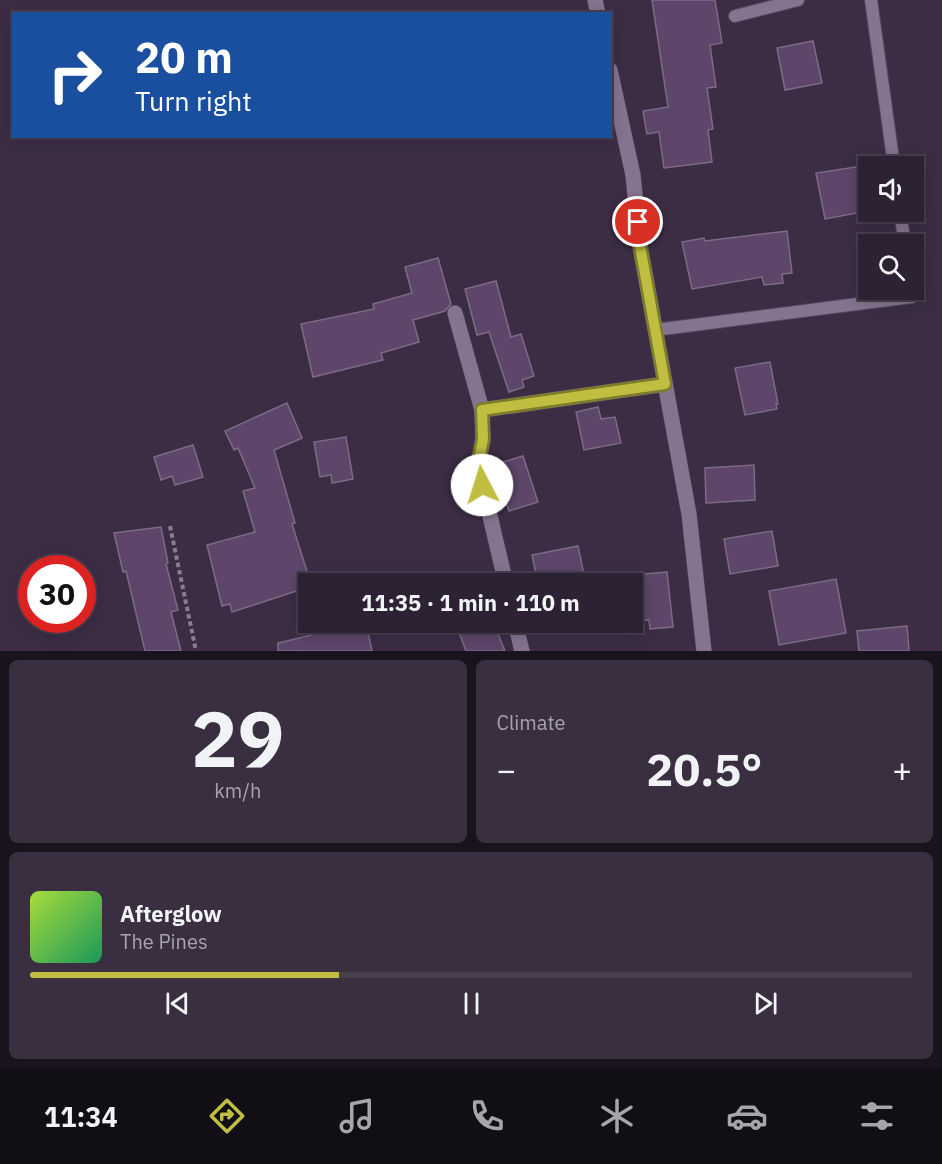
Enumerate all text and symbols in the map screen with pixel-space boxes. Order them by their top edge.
text: 20 m [135,30,233,85]
icon: right [36,36,114,114]
text: Turn right [135,83,252,118]
map controls [858,156,924,300]
button: sound [858,156,924,222]
pin [612,196,663,247]
icon: arrive [621,205,654,238]
button: search [858,234,924,300]
position arrow [450,453,514,517]
speed limit sign: 30 [18,555,96,633]
text: 11:35 · 1 min · 110 m [361,588,580,617]
text: 29 [191,687,285,788]
text: Climate [497,709,565,736]
text: 20.5° [646,740,762,798]
text: − [497,748,516,791]
text: + [892,748,912,791]
text: km/h [214,777,261,804]
text: Afterglow [120,899,222,928]
text: The Pines [120,928,208,955]
icon: previous [161,987,194,1020]
icon: pause [455,987,488,1020]
icon: next [749,987,782,1020]
icon: directions [206,1095,248,1137]
icon: music [336,1095,378,1137]
icon: phone [466,1095,508,1137]
icon: climate [596,1095,638,1137]
icon: car [726,1095,768,1137]
icon: filters [856,1095,898,1137]
text: 11:34 [44,1099,118,1134]

